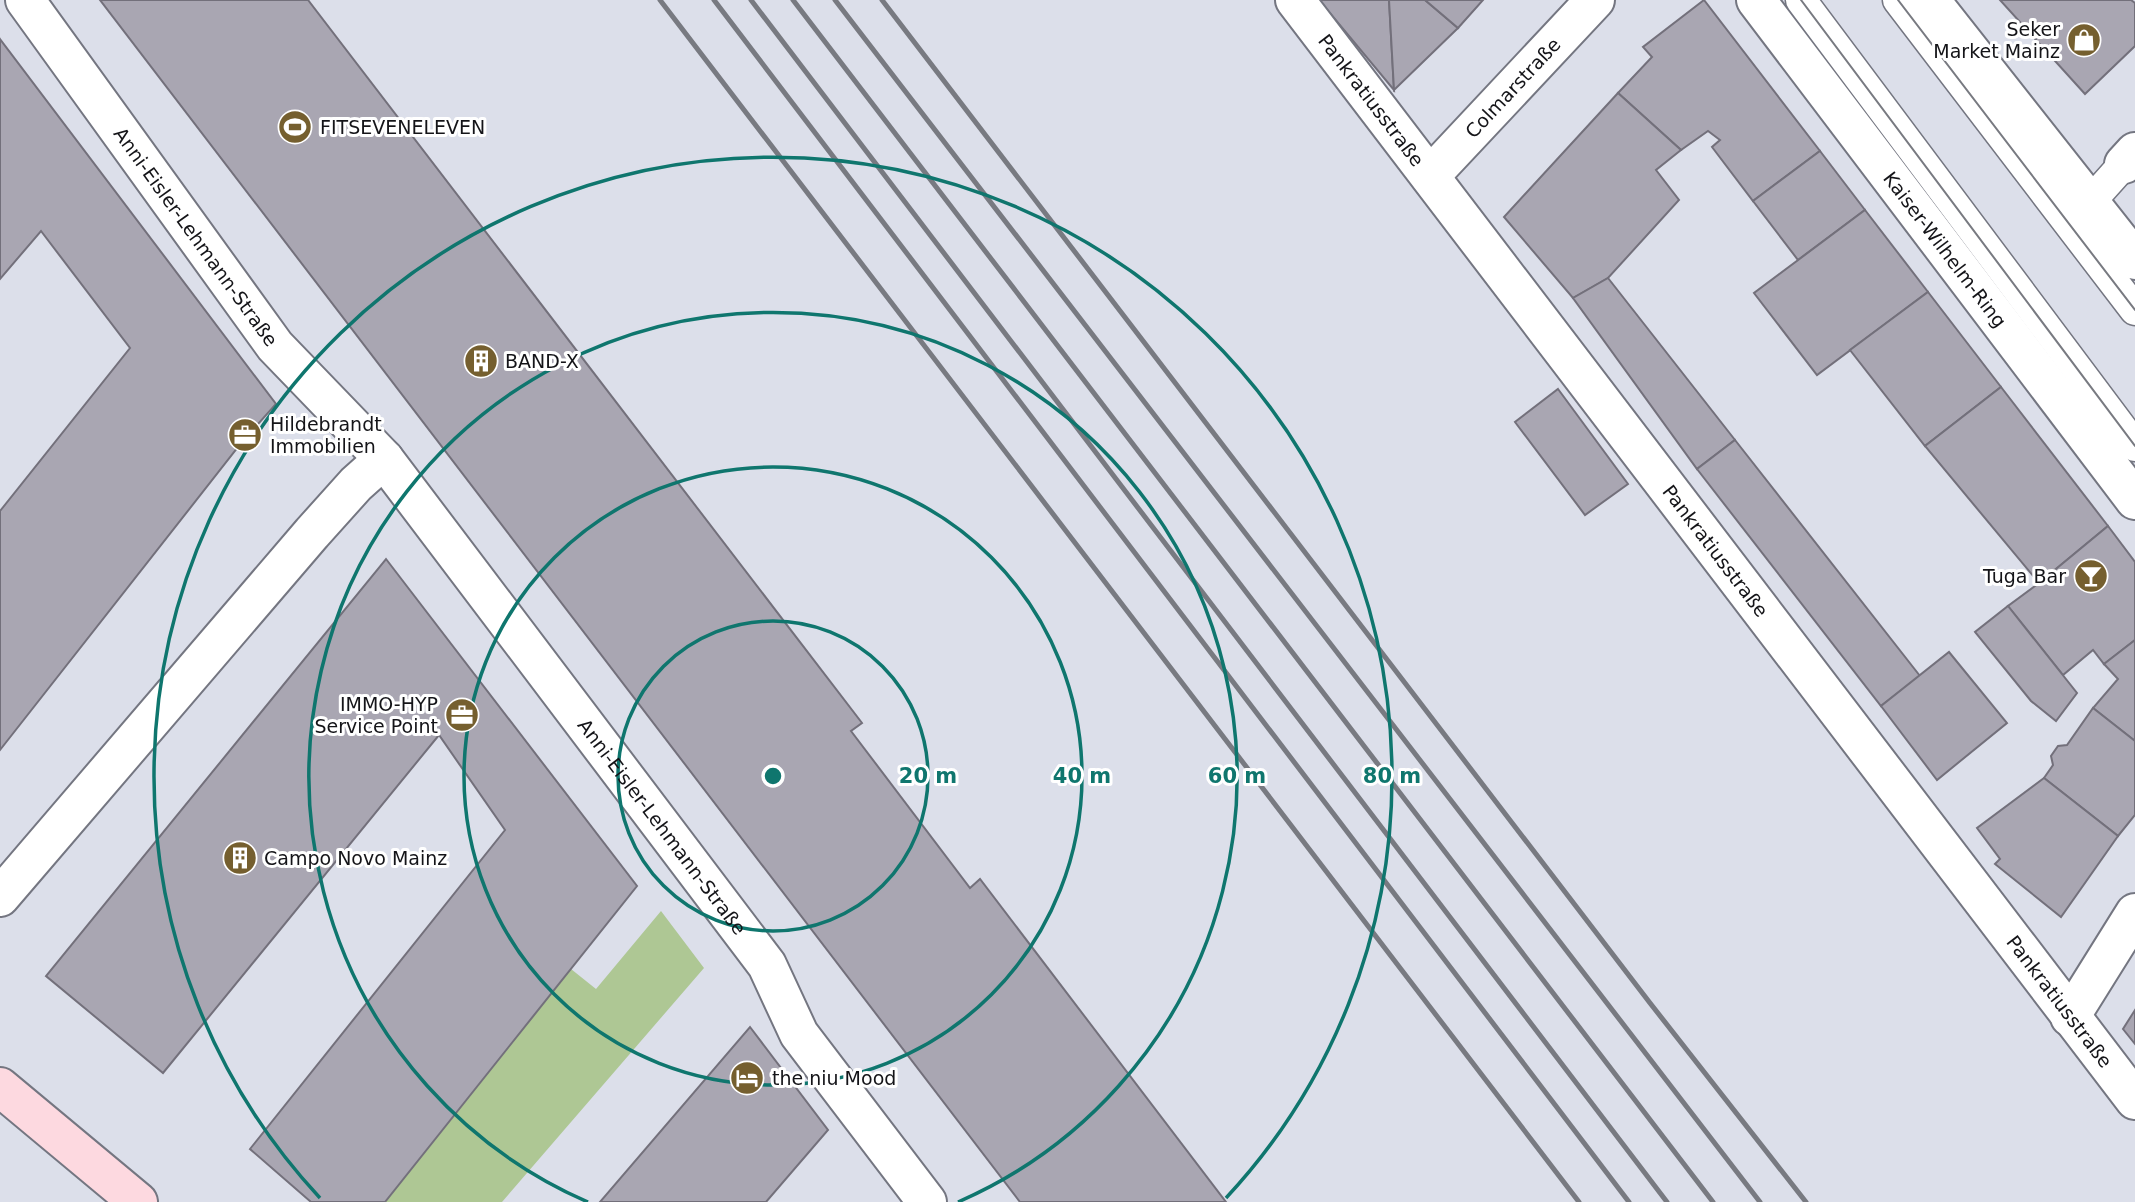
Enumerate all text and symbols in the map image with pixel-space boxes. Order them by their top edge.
place label: Seker Market Mainz [1933,18,2060,62]
shop icon: Seker Market Mainz [2065,21,2103,59]
street label: Pankratiusstraße [1314,30,1429,170]
street label: Colmarstraße [1461,33,1565,142]
sports icon: FITSEVENELEVEN [276,108,314,146]
place label: FITSEVENELEVEN [320,116,485,138]
street label: Anni-Eisler-Lehmann-Straße [110,123,282,350]
street label: Kaiser-Wilhelm-Ring [1879,167,2011,332]
building icon: BAND-X [462,342,500,380]
place label: BAND-X [505,350,579,372]
place label: Hildebrandt Immobilien [270,413,382,457]
office icon: Hildebrandt Immobilien [226,416,264,454]
street label: Pankratiusstraße [1658,481,1773,621]
bar icon: Tuga Bar [2072,557,2110,595]
place label: Tuga Bar [1982,565,2066,587]
place label: IMMO-HYP Service Point [315,693,438,737]
office icon: IMMO-HYP Service Point [443,696,481,734]
street label: Anni-Eisler-Lehmann-Straße [574,715,751,939]
centre of rings [761,764,785,788]
text: 20 m [899,764,957,788]
text: 40 m [1053,764,1111,788]
text: 60 m [1208,764,1266,788]
text: 80 m [1363,764,1421,788]
building icon: Campo Novo Mainz [221,839,259,877]
place label: Campo Novo Mainz [264,847,447,869]
street label: Pankratiusstraße [2002,931,2117,1072]
hotel icon: the niu Mood [728,1059,766,1097]
place label: the niu Mood [772,1067,896,1089]

